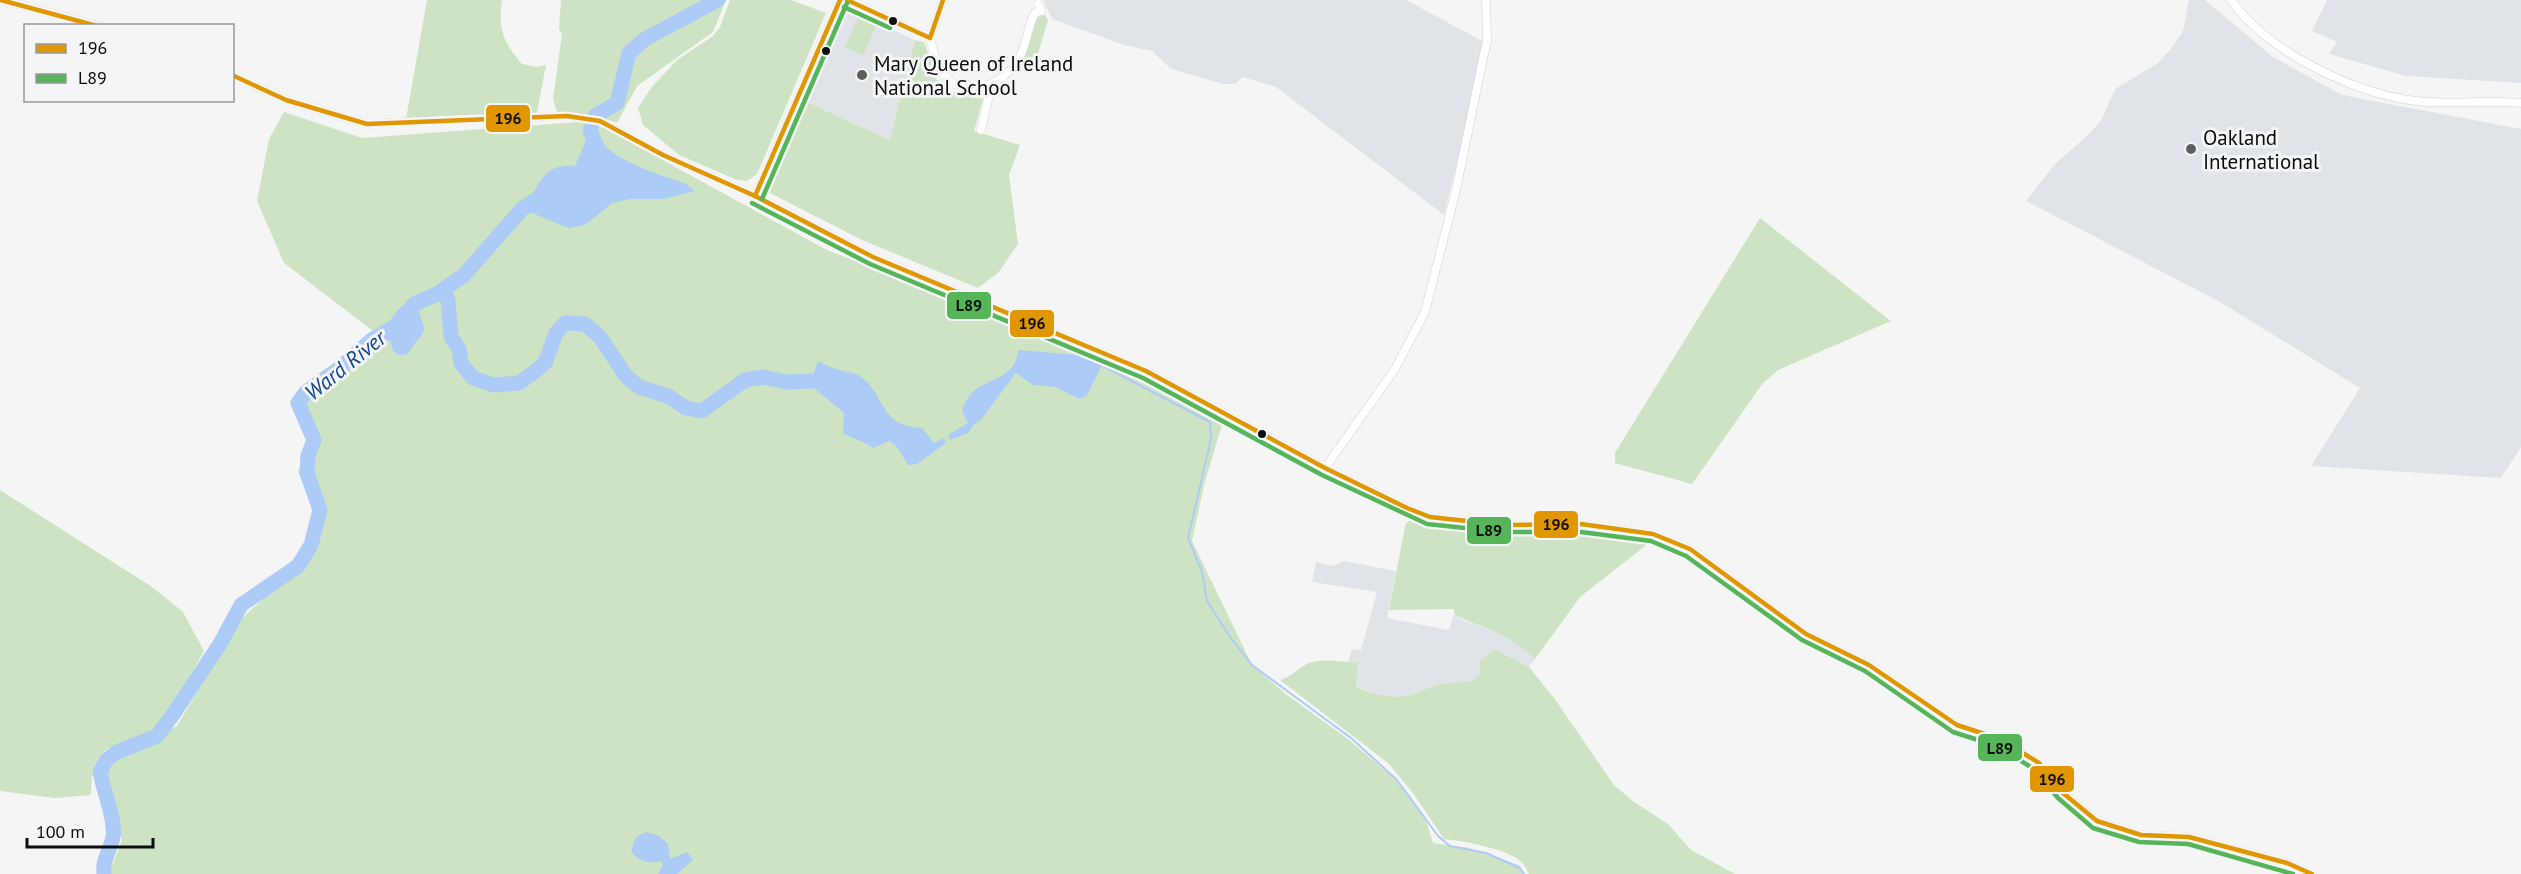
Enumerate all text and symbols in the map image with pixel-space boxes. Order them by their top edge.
unlabelled marker [887,15,899,27]
legend [24,24,234,102]
text: 196 [78,36,107,59]
unlabelled marker [820,45,832,57]
place label: Mary Queen of Ireland National School [874,50,1073,101]
text: L89 [78,66,107,89]
marker: Mary Queen of Ireland National School [855,68,869,82]
line badge: 196 [485,104,531,133]
text: 196 [494,108,522,128]
place label: Oakland International [2203,124,2319,175]
marker: Oakland International [2184,142,2198,156]
line badge: L89 [946,291,992,320]
text: L89 [956,295,982,315]
line badge: 196 [1009,309,1055,338]
text: 196 [1018,313,1046,333]
water label: Ward River [299,323,393,406]
unlabelled marker [1256,428,1268,440]
line badge: 196 [1533,510,1579,539]
text: 196 [1542,514,1570,534]
line badge: L89 [1466,516,1512,545]
text: L89 [1476,520,1502,540]
line badge: L89 [1977,733,2023,762]
text: L89 [1987,738,2013,758]
line badge: 196 [2029,765,2075,793]
text: 196 [2038,769,2066,789]
scale bar [27,811,153,849]
text: 100 m [36,820,85,843]

